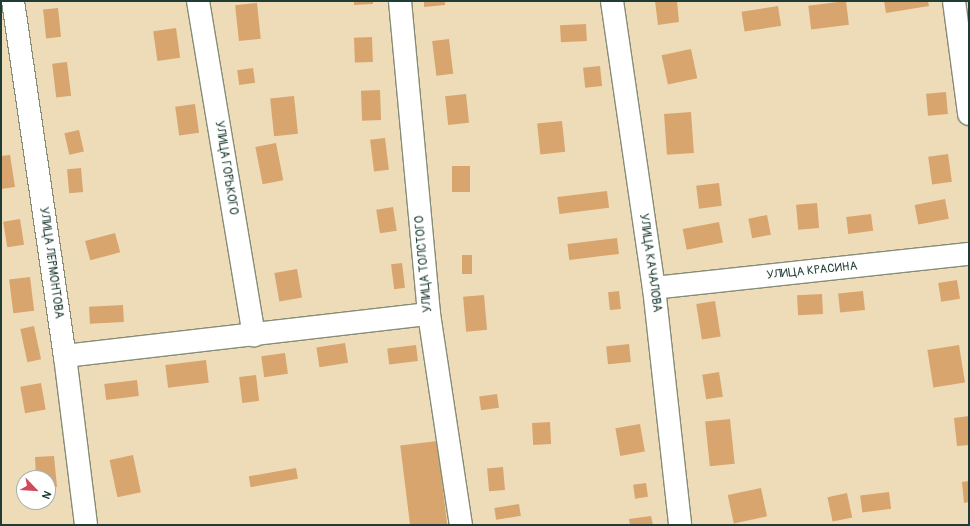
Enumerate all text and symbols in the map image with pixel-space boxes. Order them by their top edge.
street label: УЛИЦА ГОРЬКОГО [211,120,241,216]
street label: УЛИЦА ЛЕРМОНТОВА [36,206,66,320]
street label: УЛИЦА КАЧАЛОВА [636,213,664,313]
street label: УЛИЦА ТОЛСТОГО [413,215,435,313]
street label: УЛИЦА КРАСИНА [766,259,858,283]
north arrow [16,470,56,510]
text: N [39,489,54,501]

